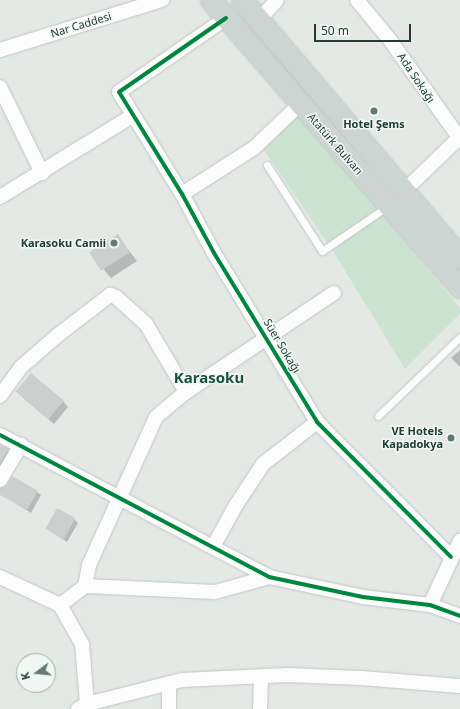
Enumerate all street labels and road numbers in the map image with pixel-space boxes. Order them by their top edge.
street label: Nar Caddesi [49,9,113,41]
street label: Ada Sokağı [395,51,437,105]
street label: Atatürk Bulvarı [305,111,365,177]
street label: Süer Sokağı [261,317,303,375]

